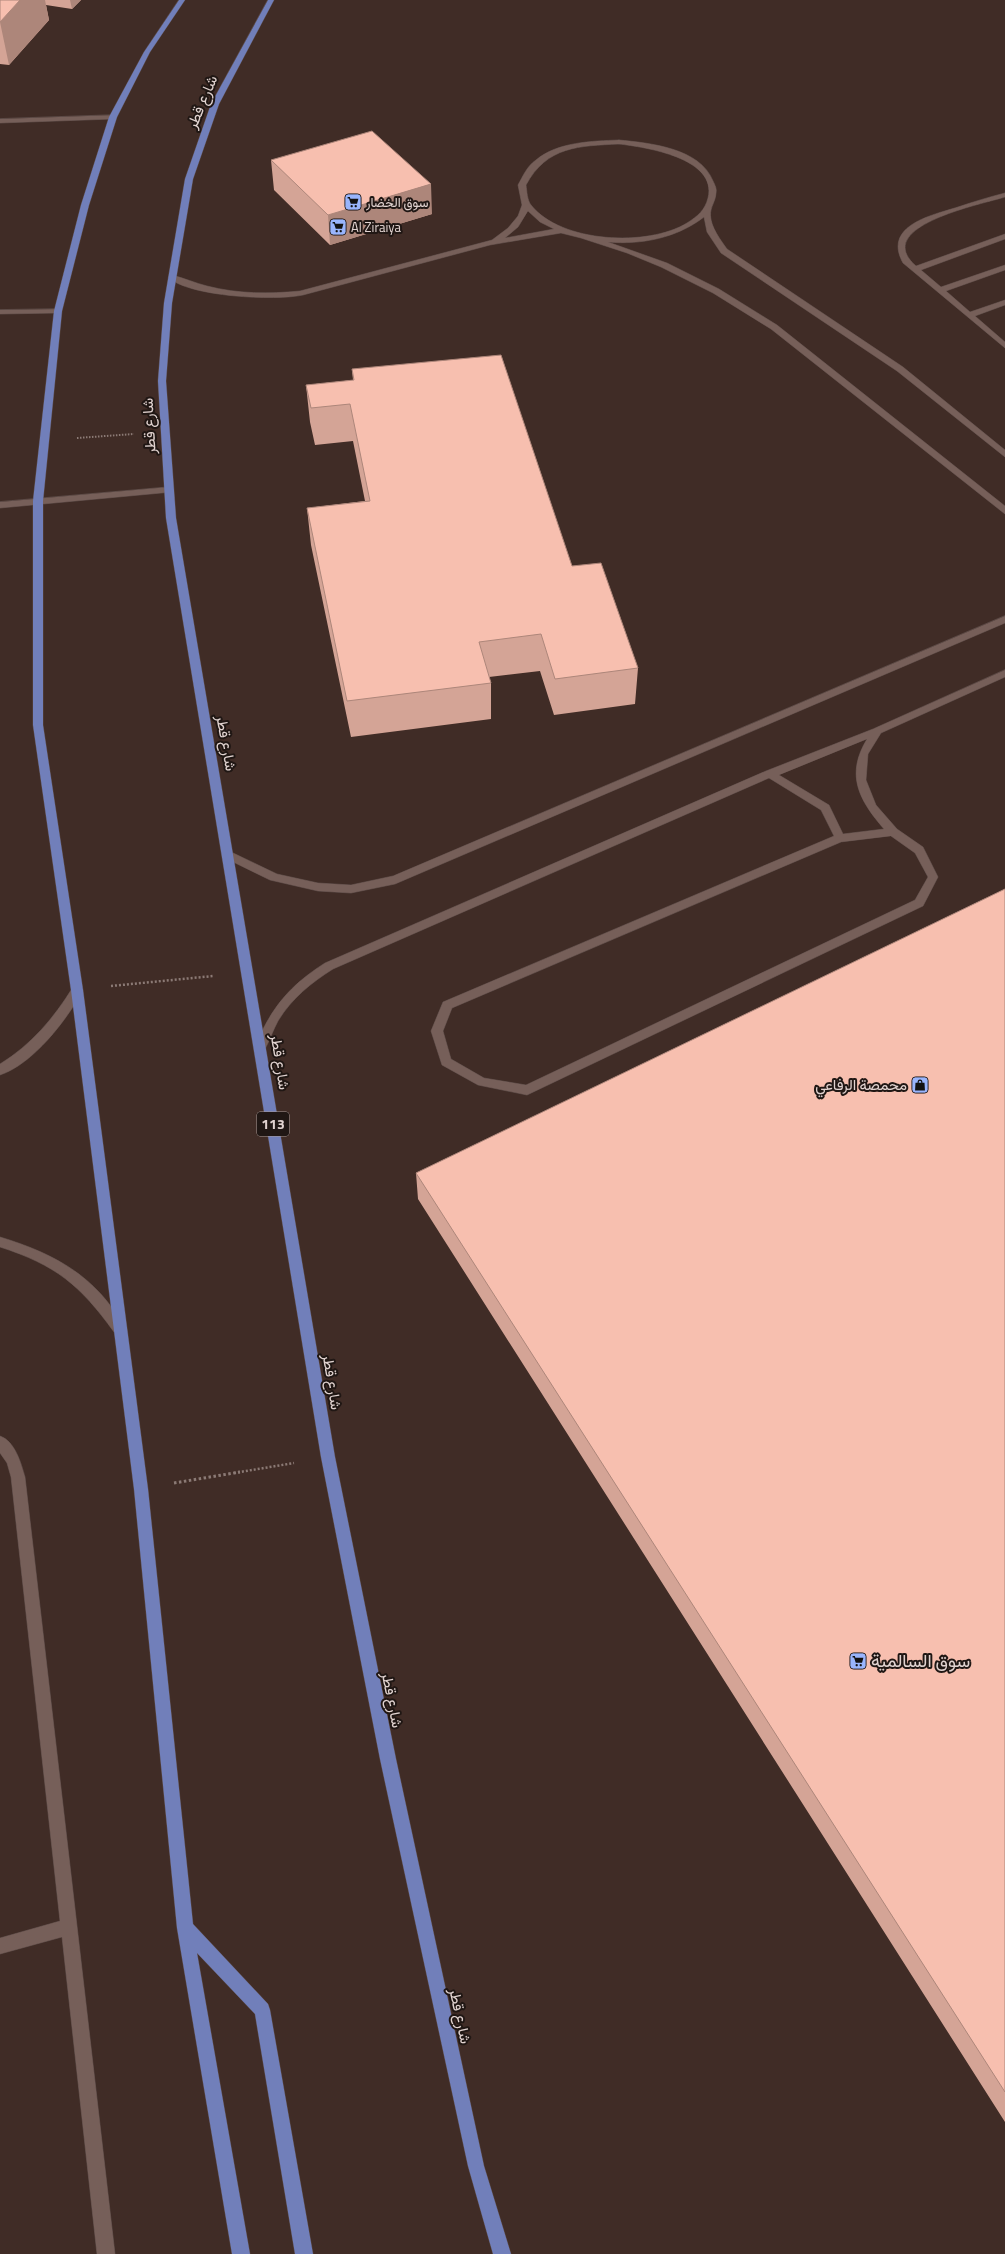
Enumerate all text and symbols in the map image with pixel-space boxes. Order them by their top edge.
street label: شارع قطر [180,71,223,133]
supermarket icon: سوق الخضار [343,192,363,212]
place label: سوق الخضار [365,192,429,212]
supermarket icon: Al Ziraiya [328,217,348,237]
place label: Al Ziraiya [351,217,401,237]
street label: شارع قطر [136,397,162,456]
street label: شارع قطر [210,712,243,773]
street label: شارع قطر [265,1031,296,1092]
place label: محمصة الرفاعي [815,1073,907,1098]
shop icon: محمصة الرفاعي [910,1075,930,1095]
road number: 113 [257,1112,289,1136]
street label: شارع قطر [317,1351,348,1412]
place label: سوق السالمية [871,1647,970,1674]
supermarket icon: سوق السالمية [848,1651,868,1671]
street label: شارع قطر [376,1669,409,1730]
street label: شارع قطر [443,1985,478,2046]

